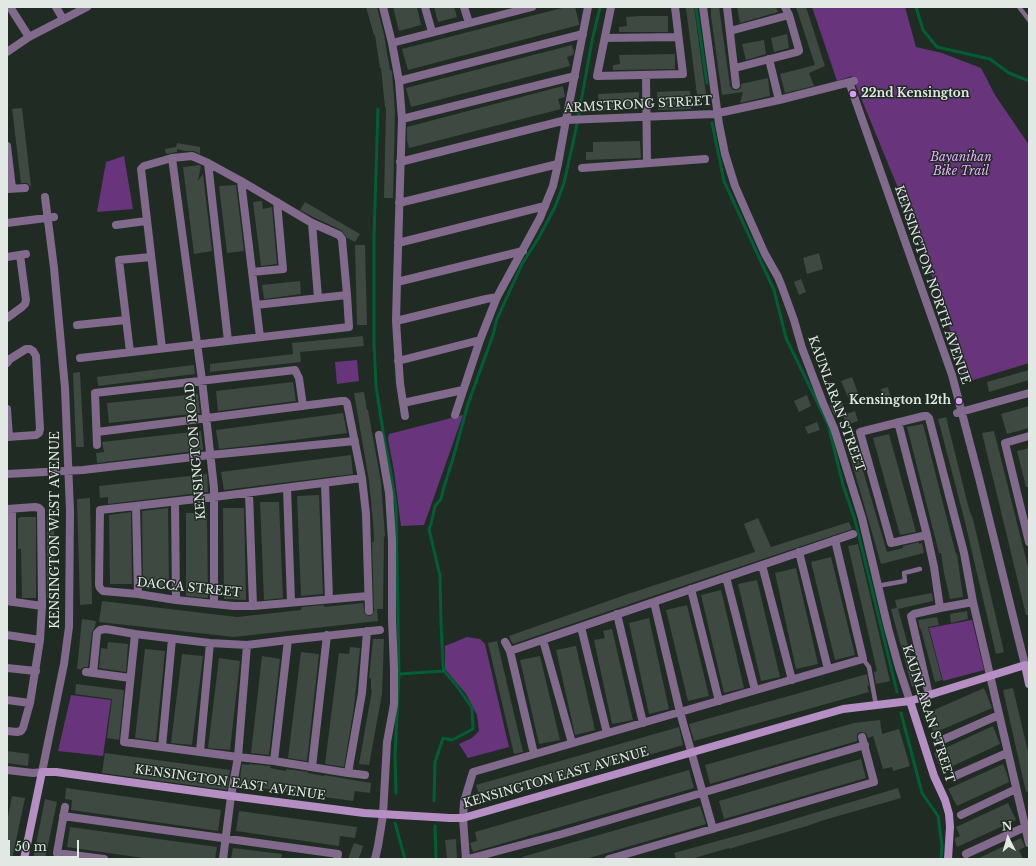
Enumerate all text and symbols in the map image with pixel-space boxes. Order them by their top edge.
place label: 22nd Kensington [861,87,969,101]
marker: 22nd Kensington [848,89,858,99]
street label: ARMSTRONG STREET [564,94,712,116]
park label: Bayanihan Bike Trail [930,151,992,179]
street label: KENSINGTON NORTH AVENUE [891,184,973,386]
street label: KAUNLARAN STREET [805,334,867,474]
street label: KENSINGTON ROAD [183,382,209,520]
place label: Kensington 12th [849,394,951,408]
marker: Kensington 12th [954,396,964,406]
street label: KENSINGTON WEST AVENUE [49,431,63,629]
street label: DACCA STREET [136,575,242,601]
street label: KAUNLARAN STREET [899,643,957,785]
street label: KENSINGTON EAST AVENUE [461,745,651,811]
street label: KENSINGTON EAST AVENUE [134,762,326,804]
north arrow [988,818,1028,858]
text: N [1001,819,1013,833]
scale bar [10,832,81,858]
text: 50 m [15,839,47,854]

